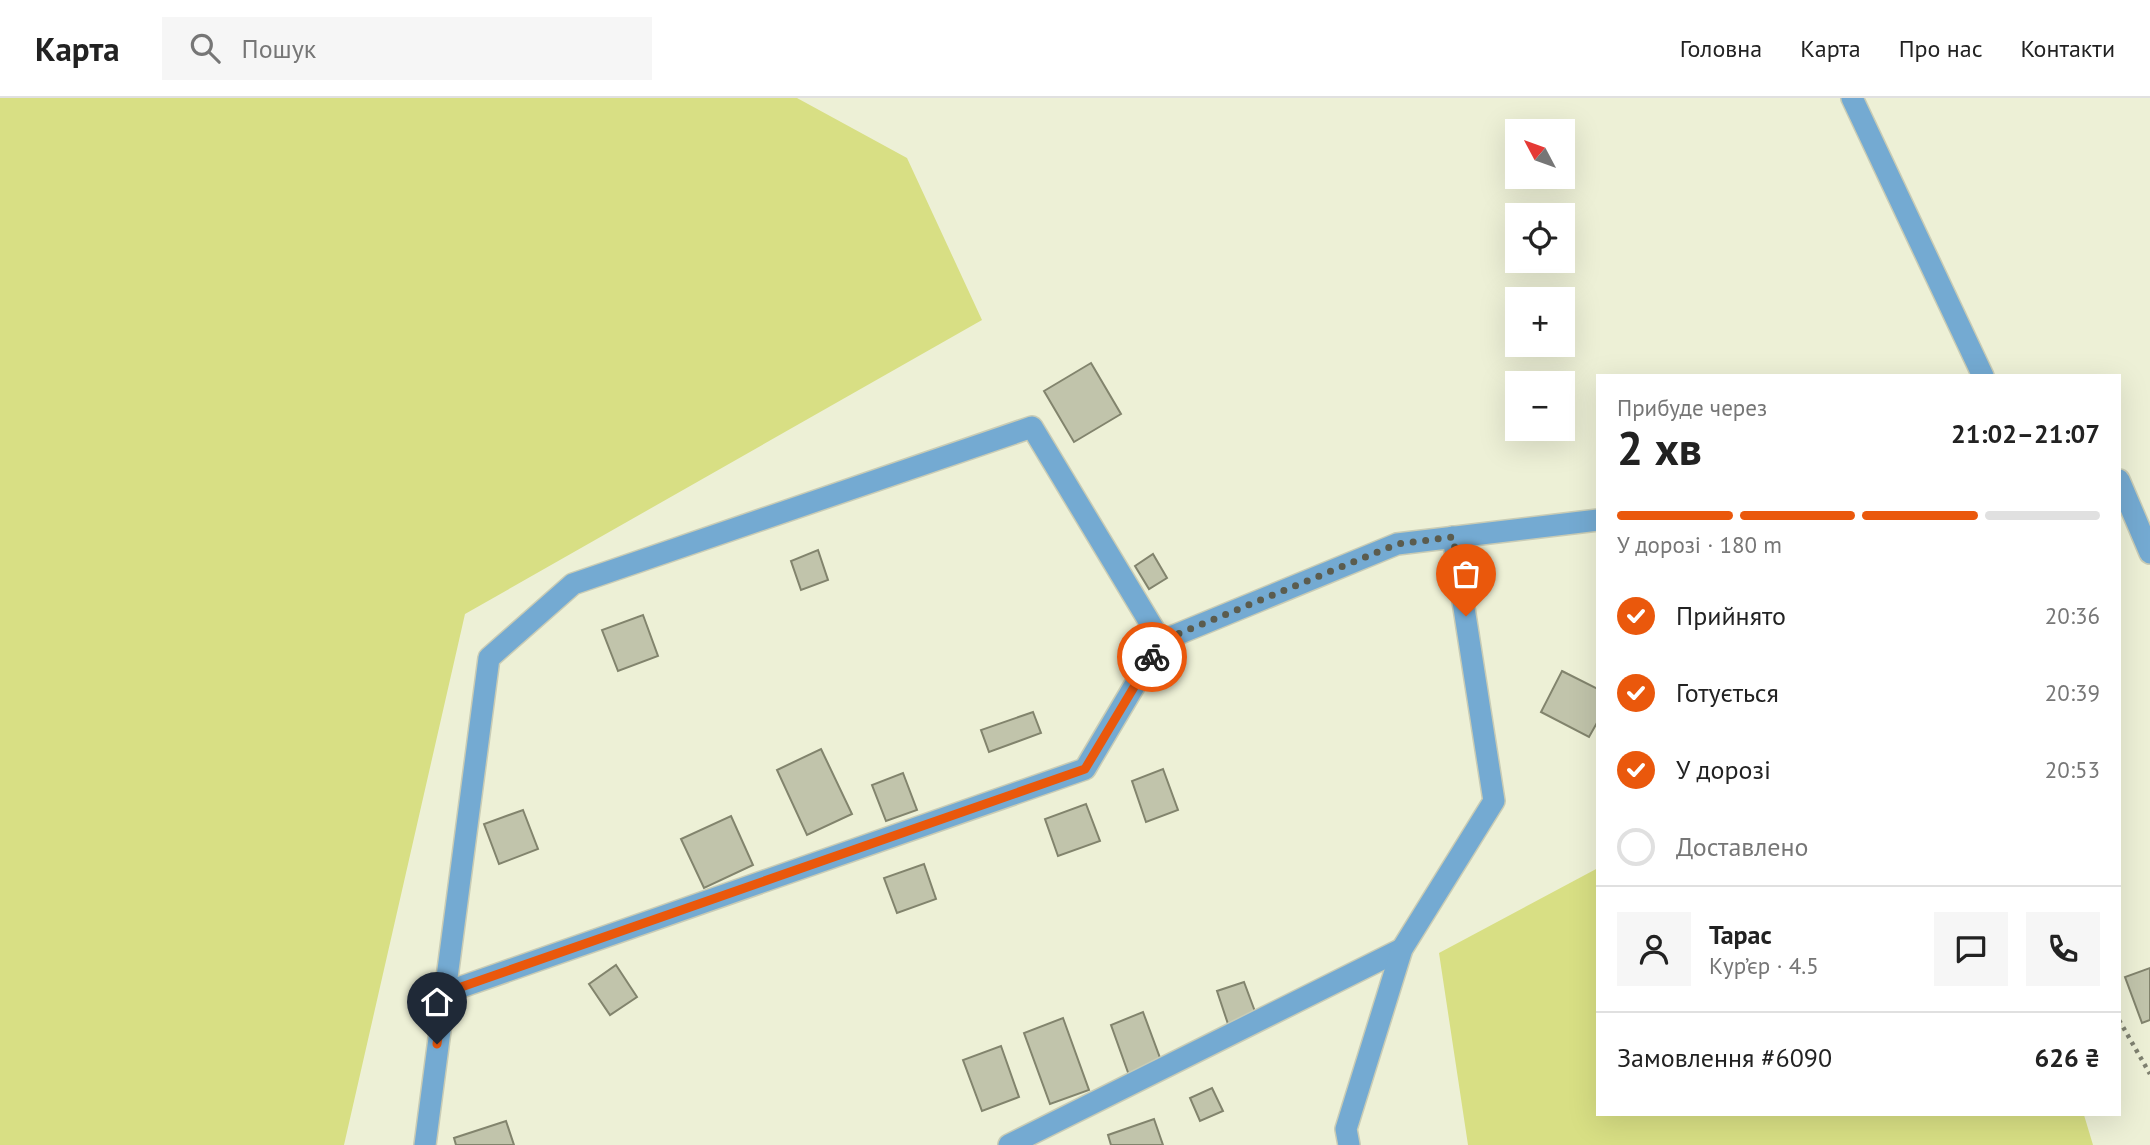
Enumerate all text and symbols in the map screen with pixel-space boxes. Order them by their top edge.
search box [162,17,652,80]
text: Карта [35,27,120,70]
icon: search [186,29,224,67]
text: Пошук [242,32,316,65]
text: Головна [1680,33,1762,64]
text: Карта [1800,33,1861,64]
text: Про нас [1899,33,1983,64]
text: Контакти [2021,33,2115,64]
north arrow [1505,119,1575,189]
map controls [1505,119,1575,441]
button: locate [1505,203,1575,273]
button: + [1505,287,1575,357]
button: − [1505,371,1575,441]
text: Прибуде через [1617,393,1767,422]
text: 21:02–21:07 [1951,417,2100,450]
text: 2 хв [1617,418,1702,478]
text: У дорозі · 180 m [1617,530,1782,559]
pin [1436,544,1496,616]
icon: bag [1447,555,1485,593]
icon: check [1617,597,1655,635]
text: Прийнято [1676,599,1786,632]
text: 20:36 [2045,601,2100,630]
courier [1117,622,1187,692]
icon: bike [1133,638,1171,676]
icon: check [1617,674,1655,712]
text: Готується [1676,676,1779,709]
text: 20:39 [2045,678,2100,707]
icon: check [1617,751,1655,789]
text: У дорозі [1676,753,1771,786]
text: 20:53 [2045,755,2100,784]
text: Доставлено [1676,830,1809,863]
button: person [1617,912,1691,986]
button: chat [1934,912,2008,986]
button: phone [2026,912,2100,986]
text: Тарас [1709,918,1772,951]
text: Кур’єр · 4.5 [1709,951,1819,980]
pin [407,972,467,1044]
icon: home [418,983,456,1021]
text: Замовлення #6090 [1617,1041,1832,1074]
text: 626 ₴ [2034,1041,2100,1074]

